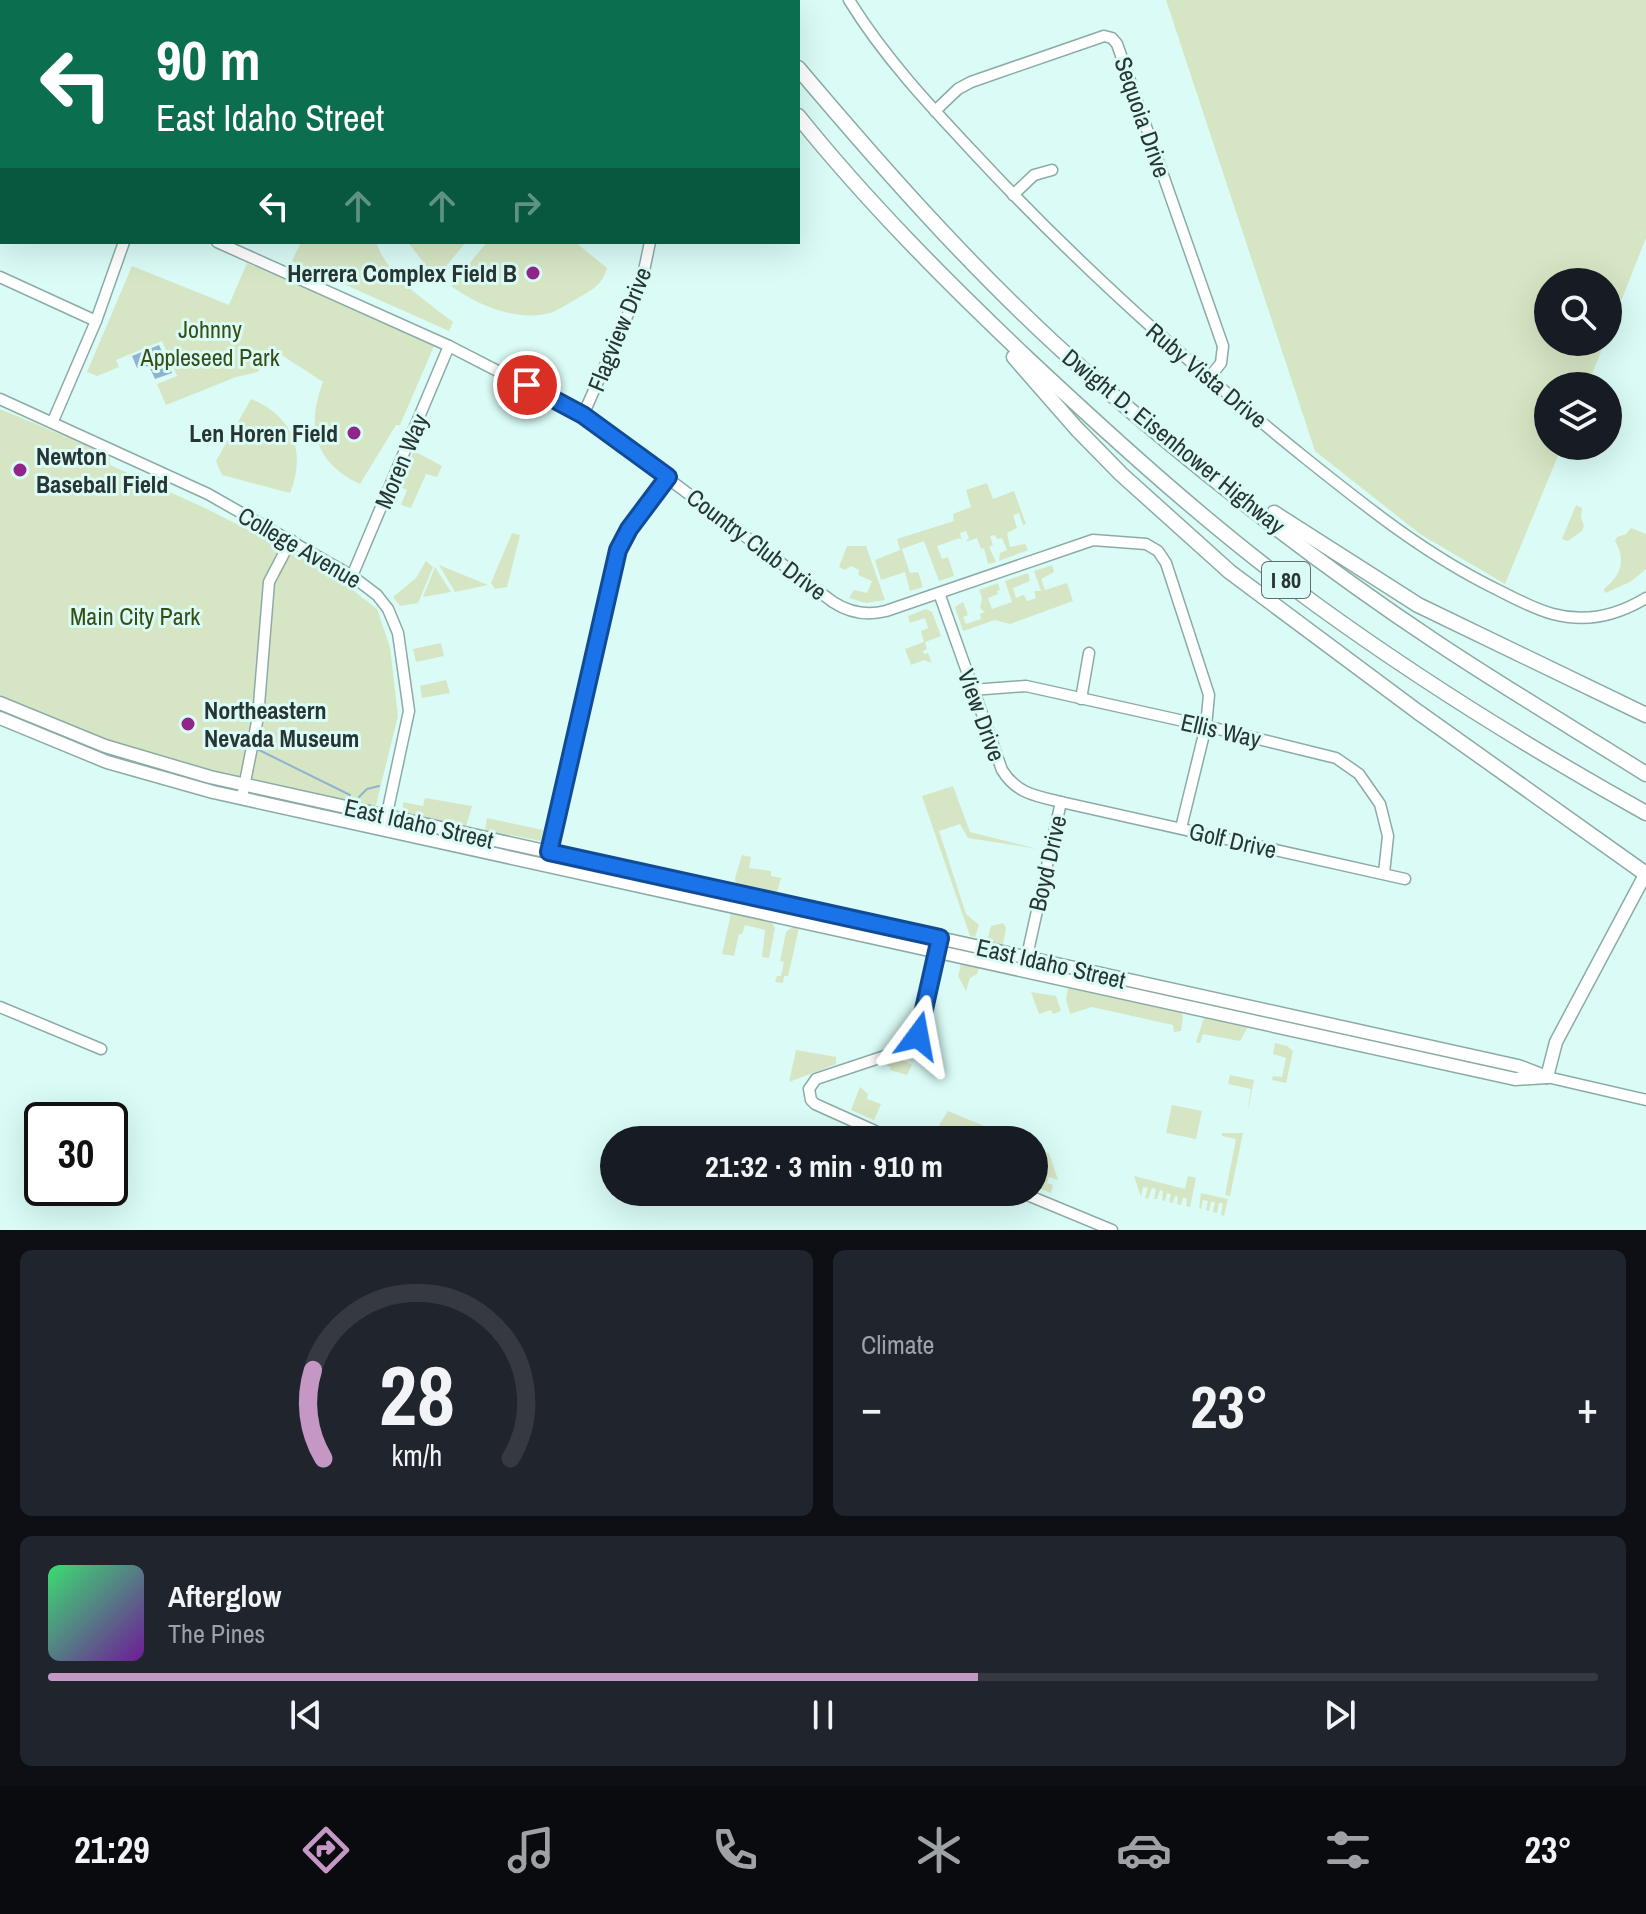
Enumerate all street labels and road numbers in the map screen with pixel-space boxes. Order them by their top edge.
street label: Sequoia Drive [1107,52,1179,182]
street label: Flagview Drive [580,262,658,396]
street label: Ruby Vista Drive [1140,315,1274,435]
street label: Dwight D. Eisenhower Highway [1056,341,1292,541]
street label: Moren Way [367,409,435,513]
street label: Country Club Drive [681,481,833,607]
street label: College Avenue [232,499,368,595]
road number: I 80 [1262,562,1310,598]
street label: View Drive [951,664,1013,766]
street label: Ellis Way [1178,705,1264,755]
street label: East Idaho Street [341,790,497,856]
street label: Boyd Drive [1020,812,1074,914]
street label: Golf Drive [1186,814,1280,866]
street label: East Idaho Street [973,930,1129,996]

